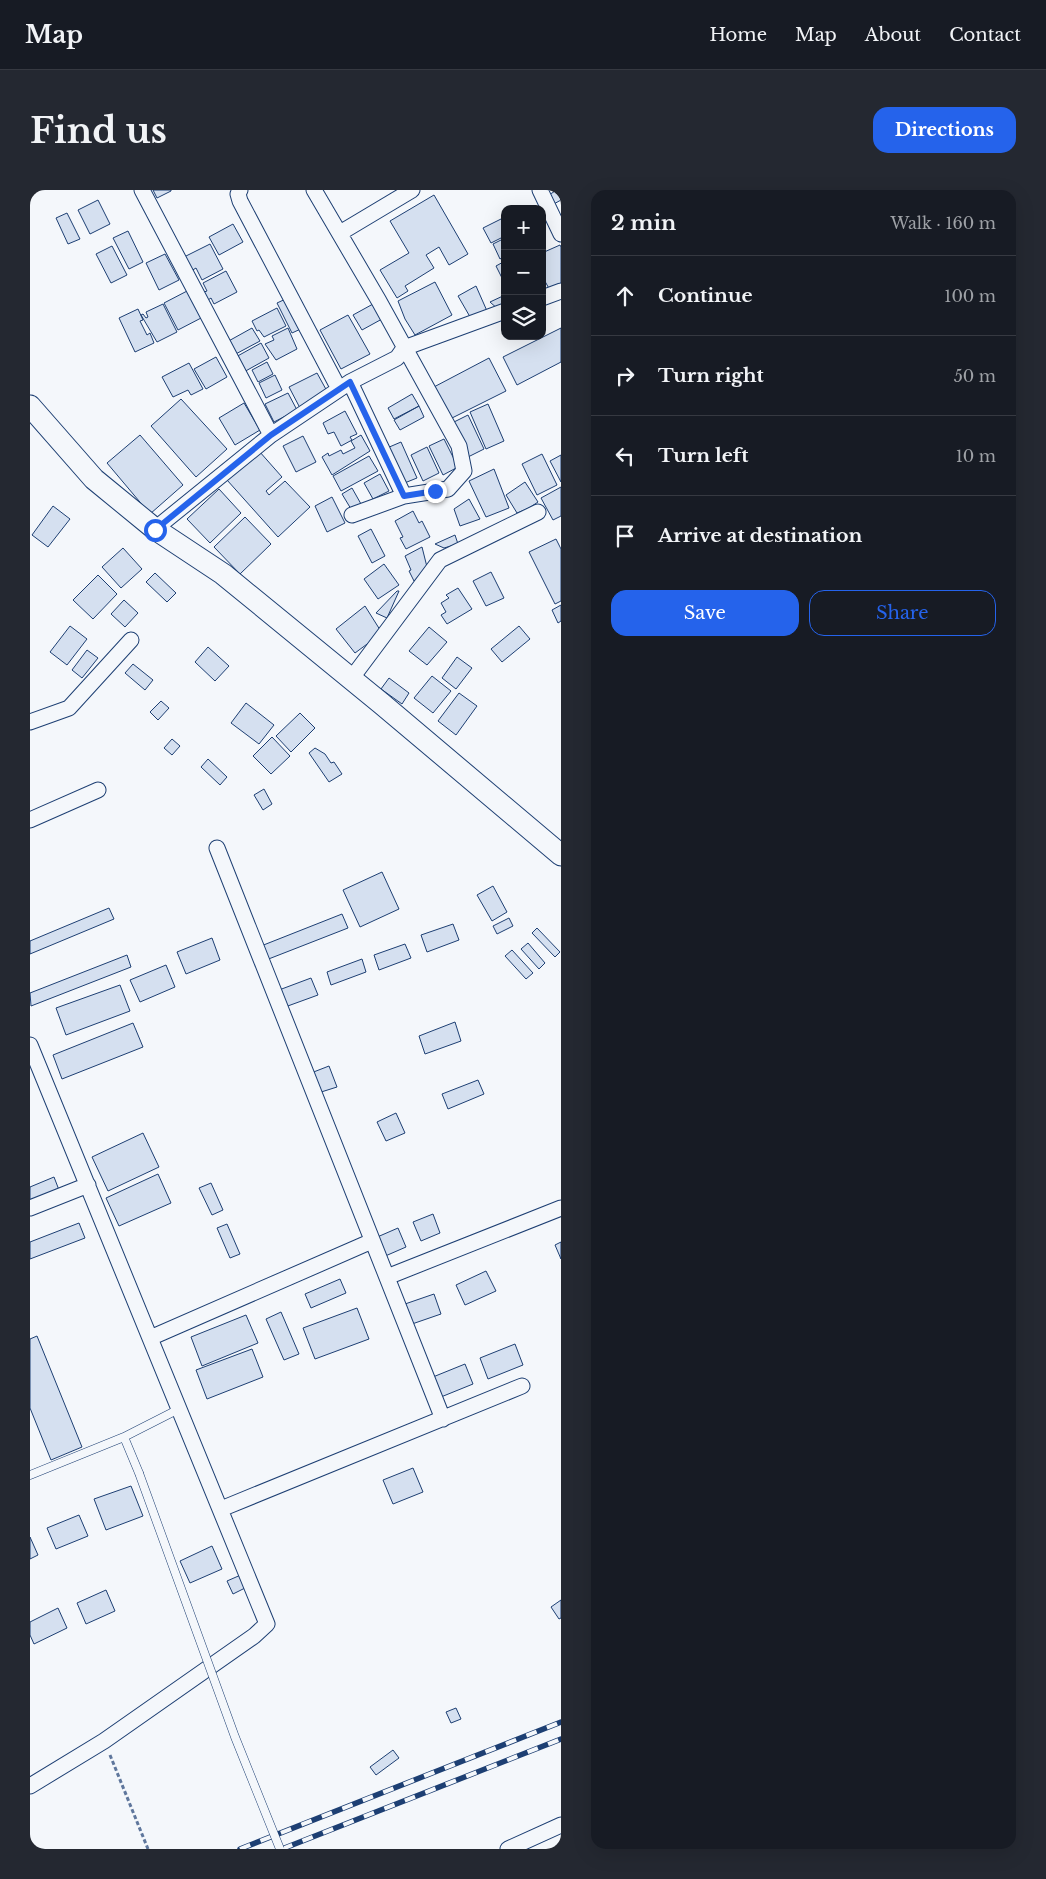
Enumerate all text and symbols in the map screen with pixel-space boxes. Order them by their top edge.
text: Map [25,20,83,49]
text: Home [709,24,767,46]
text: Map [795,24,837,46]
text: About [865,24,921,46]
text: Contact [949,24,1021,46]
button: Directions [873,107,1016,153]
text: Find us [30,109,167,152]
map controls [501,205,546,340]
button: + [501,205,546,250]
text: 2 min [611,210,676,236]
text: Walk · 160 m [891,213,996,233]
button: − [501,250,546,295]
icon: ahead [611,282,639,310]
text: Continue [658,284,753,307]
text: 100 m [944,286,996,306]
button: layers [501,295,546,340]
icon: right [611,362,639,390]
text: Turn right [658,364,764,387]
text: 50 m [954,366,996,386]
icon: left [611,442,639,470]
text: Turn left [658,444,749,467]
text: 10 m [956,446,996,466]
route end [424,480,447,503]
route start [144,519,167,542]
icon: arrive [611,522,639,550]
text: Arrive at destination [658,524,862,547]
button: Save [611,590,799,636]
button: Share [809,590,996,636]

